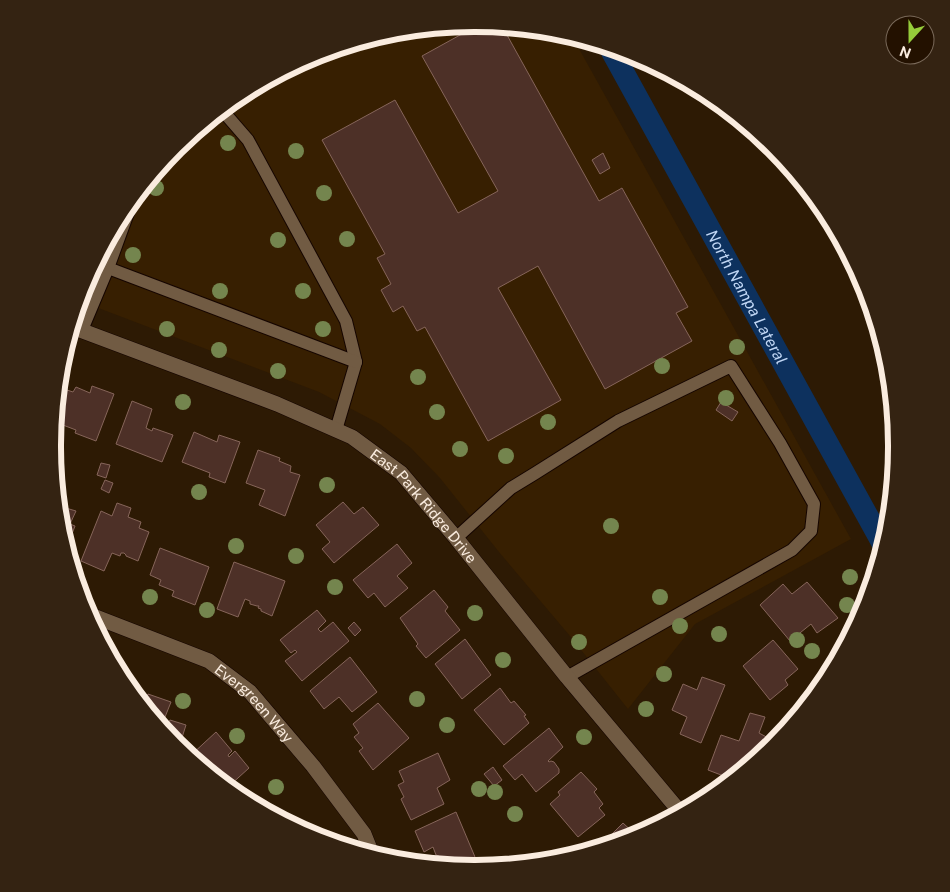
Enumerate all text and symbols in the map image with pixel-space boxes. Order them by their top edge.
north arrow [885,15,935,65]
text: N [897,43,913,62]
water label: North Nampa Lateral [702,226,791,367]
street label: East Park Ridge Drive [367,445,481,566]
street label: Evergreen Way [212,660,297,745]

